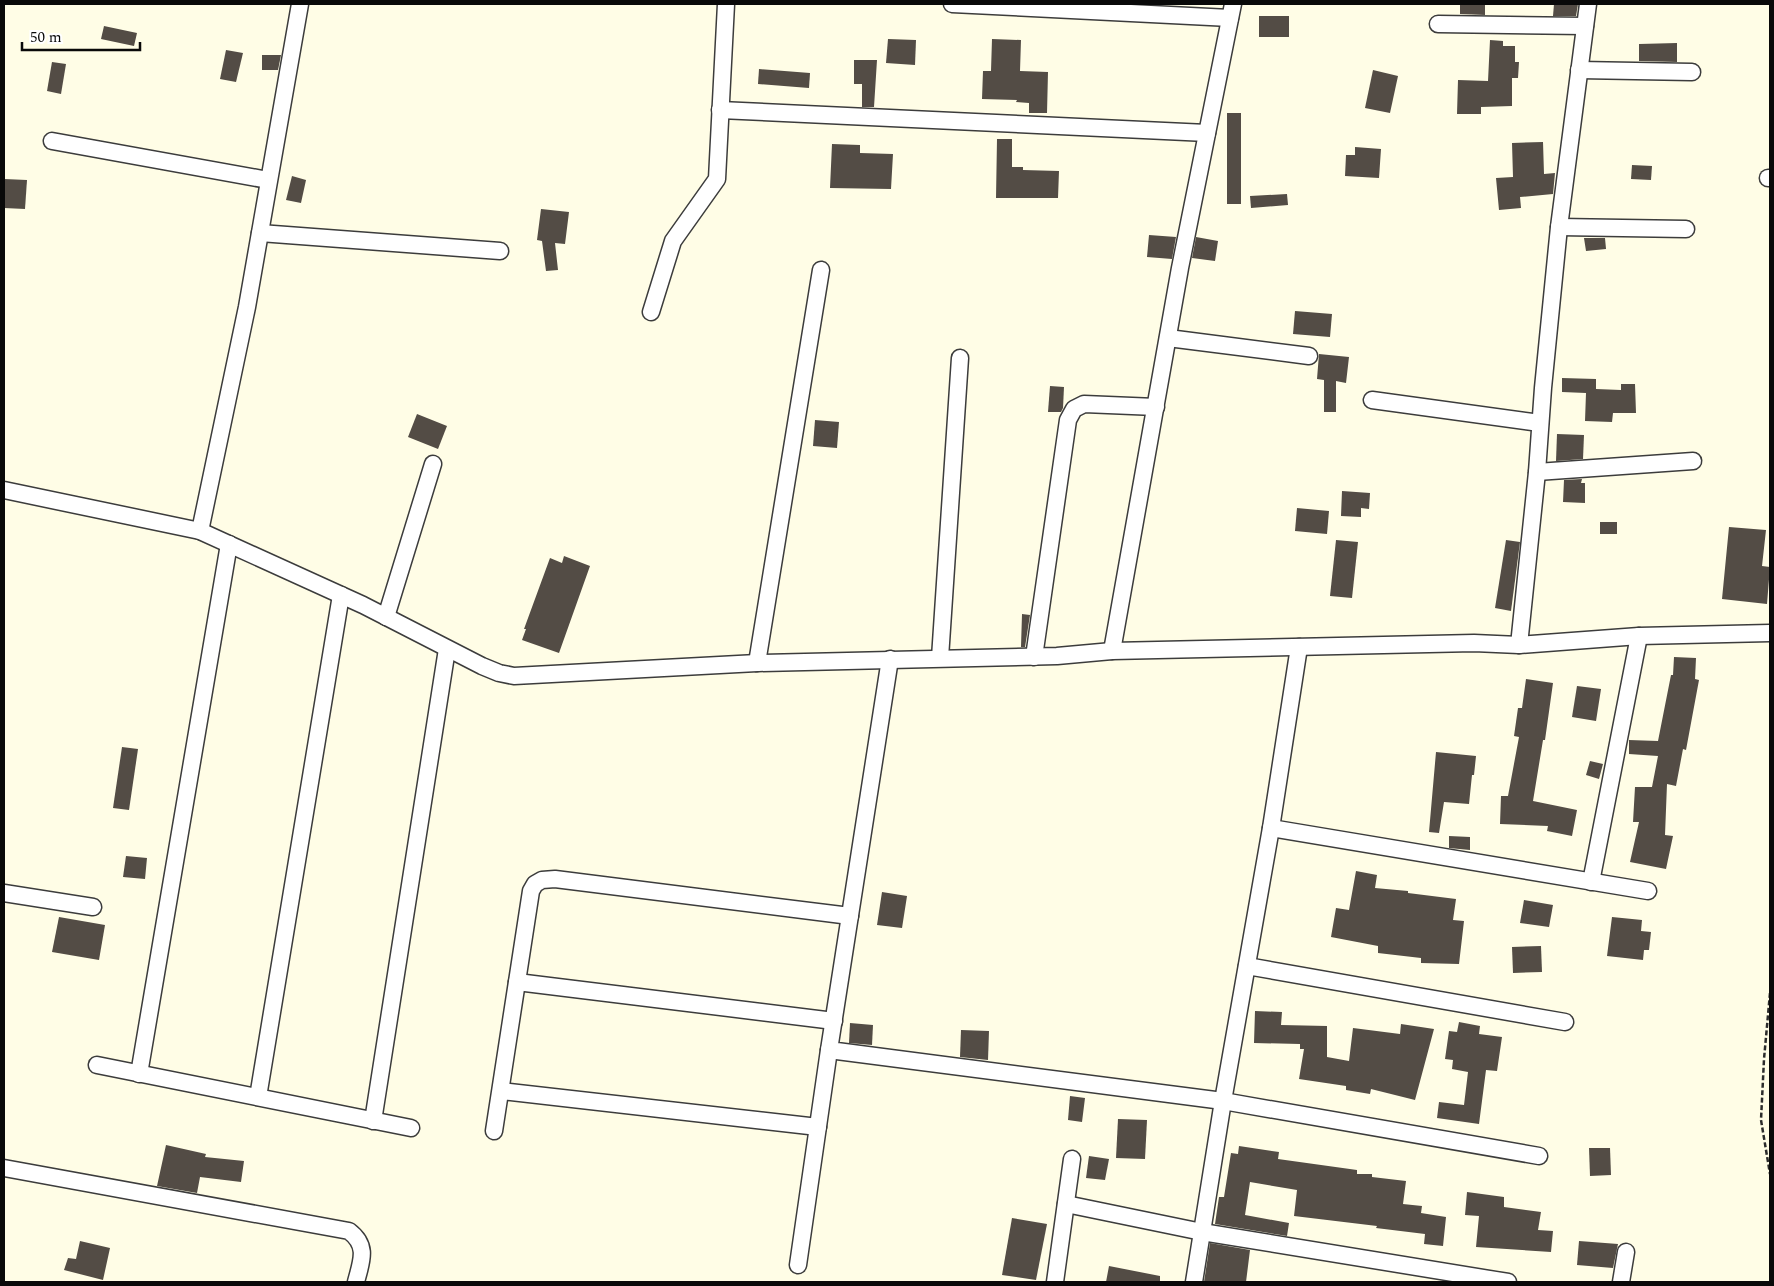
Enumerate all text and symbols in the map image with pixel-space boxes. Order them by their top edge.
scale bar [22,20,140,52]
text: 50 m [30,26,62,49]

